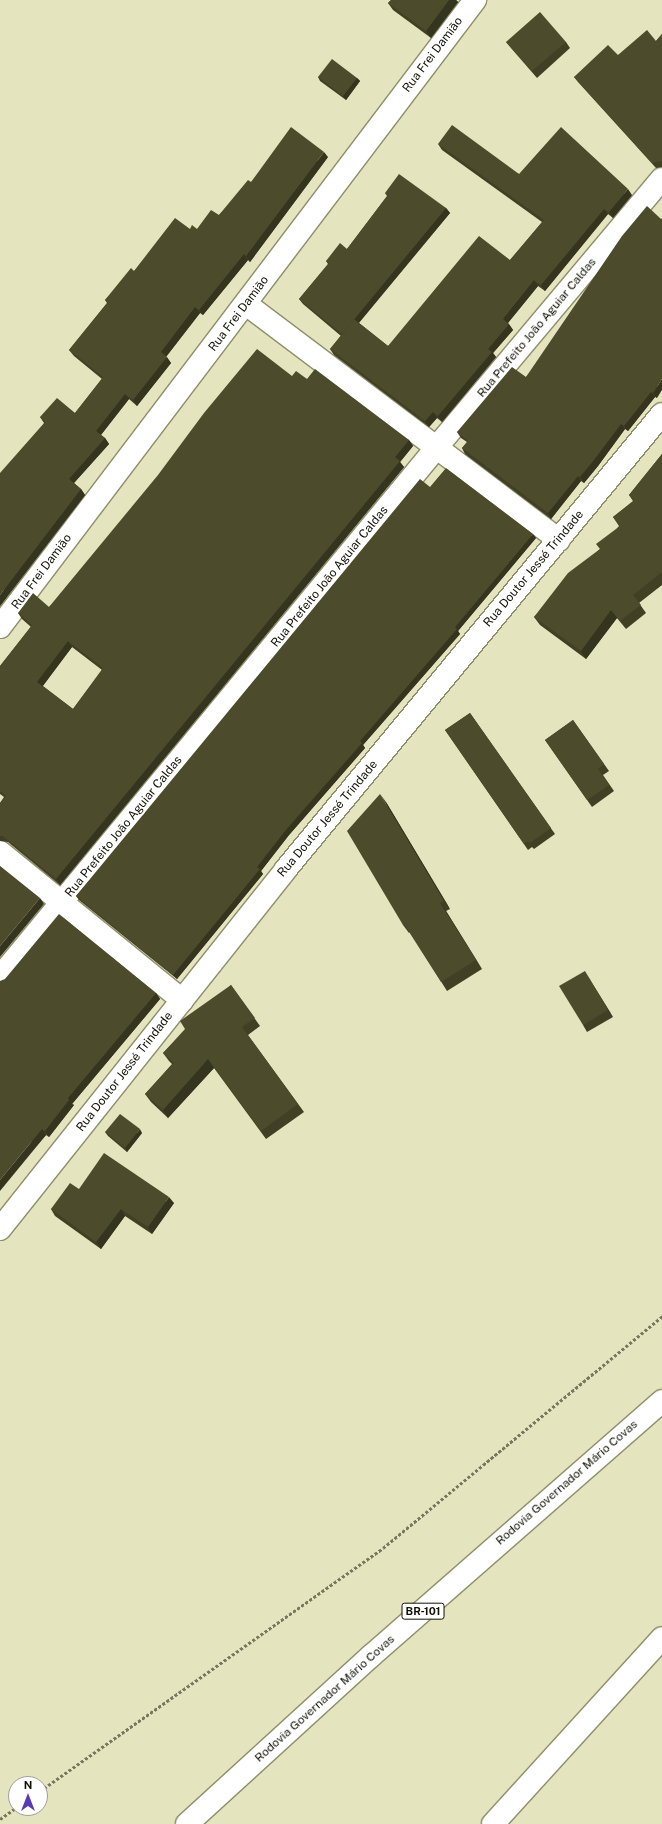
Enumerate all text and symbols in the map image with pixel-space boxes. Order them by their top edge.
street label: Rua Frei Damião [400,14,466,96]
street label: Rua Prefeito João Aguiar Caldas [474,255,600,401]
street label: Rua Frei Damião [206,273,272,355]
street label: Rua Prefeito João Aguiar Caldas [269,503,391,651]
street label: Rua Doutor Jessé Trindade [481,508,587,630]
street label: Rua Frei Damião [9,531,75,613]
street label: Rua Prefeito João Aguiar Caldas [63,753,185,901]
street label: Rua Doutor Jessé Trindade [275,758,381,880]
street label: Rua Doutor Jessé Trindade [74,1009,176,1135]
street label: Rodovia Governador Mário Covas [493,1417,641,1549]
road number: BR-101 [401,1602,445,1620]
street label: Rodovia Governador Mário Covas [252,1632,398,1766]
north arrow [8,1776,48,1816]
text: N [24,1779,32,1791]

